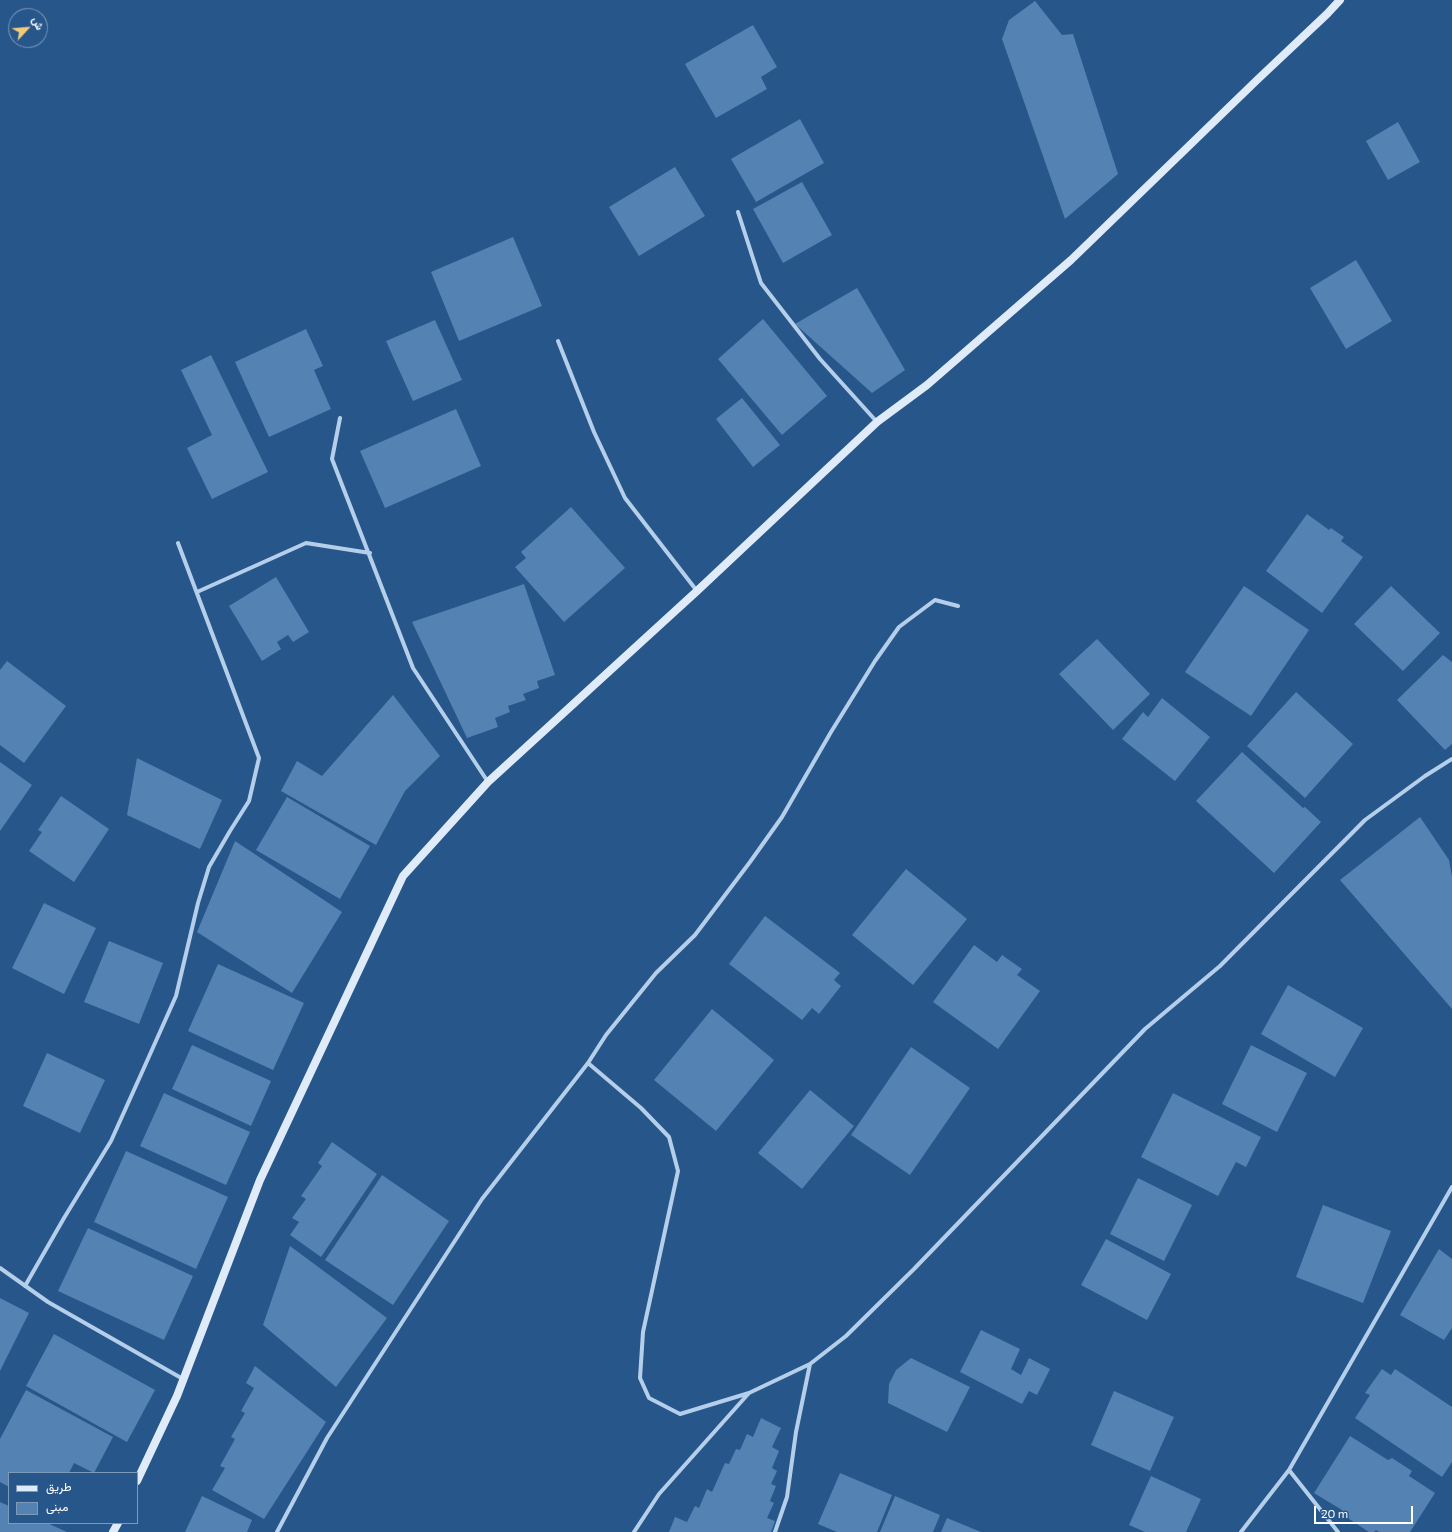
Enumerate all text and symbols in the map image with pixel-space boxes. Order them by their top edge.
north arrow [8,8,48,48]
text: ش [30,14,47,32]
legend [8,1472,138,1524]
text: طريق [46,1479,71,1493]
scale bar [1316,1498,1415,1524]
text: مبنى [46,1499,68,1513]
text: 20 m [1321,1506,1348,1520]

